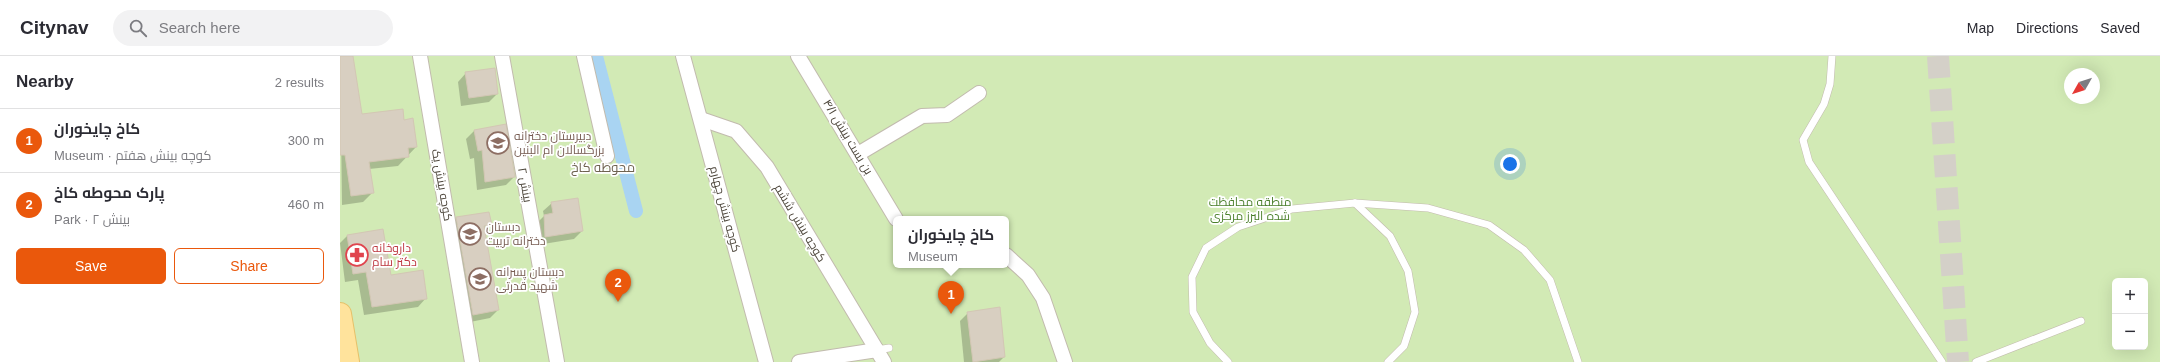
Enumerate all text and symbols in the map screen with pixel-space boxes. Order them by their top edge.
search box [113,10,393,46]
text: Citynav [20,17,89,38]
icon: search [127,17,149,39]
text: Search here [159,19,240,36]
text: Map [1967,20,1994,36]
text: Directions [2016,20,2078,36]
text: Saved [2100,20,2140,36]
north arrow [2064,68,2100,104]
text: Nearby [16,72,74,91]
text: 2 results [275,75,324,90]
street label: بن بست بینش ۴/۱ [820,97,876,177]
text: کاخ چایخوران [54,120,140,137]
place label: دبیرستان دخترانه بزرگسالان ام البنین [514,129,605,158]
school or university icon: دبیرستان دخترانه بزرگسالان ام البنین [485,130,511,156]
text: 1 [25,133,33,148]
text: 300 m [288,133,324,148]
text: Museum · کوچه بینش هفتم [54,148,211,163]
street label: کوچه بینش یک [427,148,455,222]
your location [1500,154,1520,174]
district label: محوطه کاخ [571,160,635,176]
street label: کوچه بینش چهارم [705,164,743,254]
street label: بینش ۲ [515,167,535,203]
street label: کوچه بینش ششم [770,182,829,265]
text: پارک محوطه کاخ [54,184,165,201]
park label: منطقه محافظت شده البرز مرکزی [1209,195,1291,223]
text: 2 [25,197,33,212]
text: 460 m [288,197,324,212]
text: Park · بینش ۲ [54,212,130,227]
popup [893,216,1009,268]
place label: دبستان دخترانه تربیت [486,220,546,248]
school or university icon: دبستان دخترانه تربیت [457,221,483,247]
text: کاخ چایخوران [908,226,994,243]
place label: داروخانه دکتر سام [372,241,417,270]
pharmacy icon: داروخانه دکتر سام [344,242,370,268]
button: Save [16,248,166,284]
button: Share [174,248,324,284]
text: Museum [908,249,958,264]
place label: دبستان پسرانه شهید قدرتی [496,265,564,293]
school or university icon: دبستان پسرانه شهید قدرتی [467,266,493,292]
pin: 2 [605,269,631,302]
map controls [2112,278,2148,350]
button: + [2112,278,2148,314]
pin: 1 [938,281,964,314]
button: − [2112,314,2148,350]

